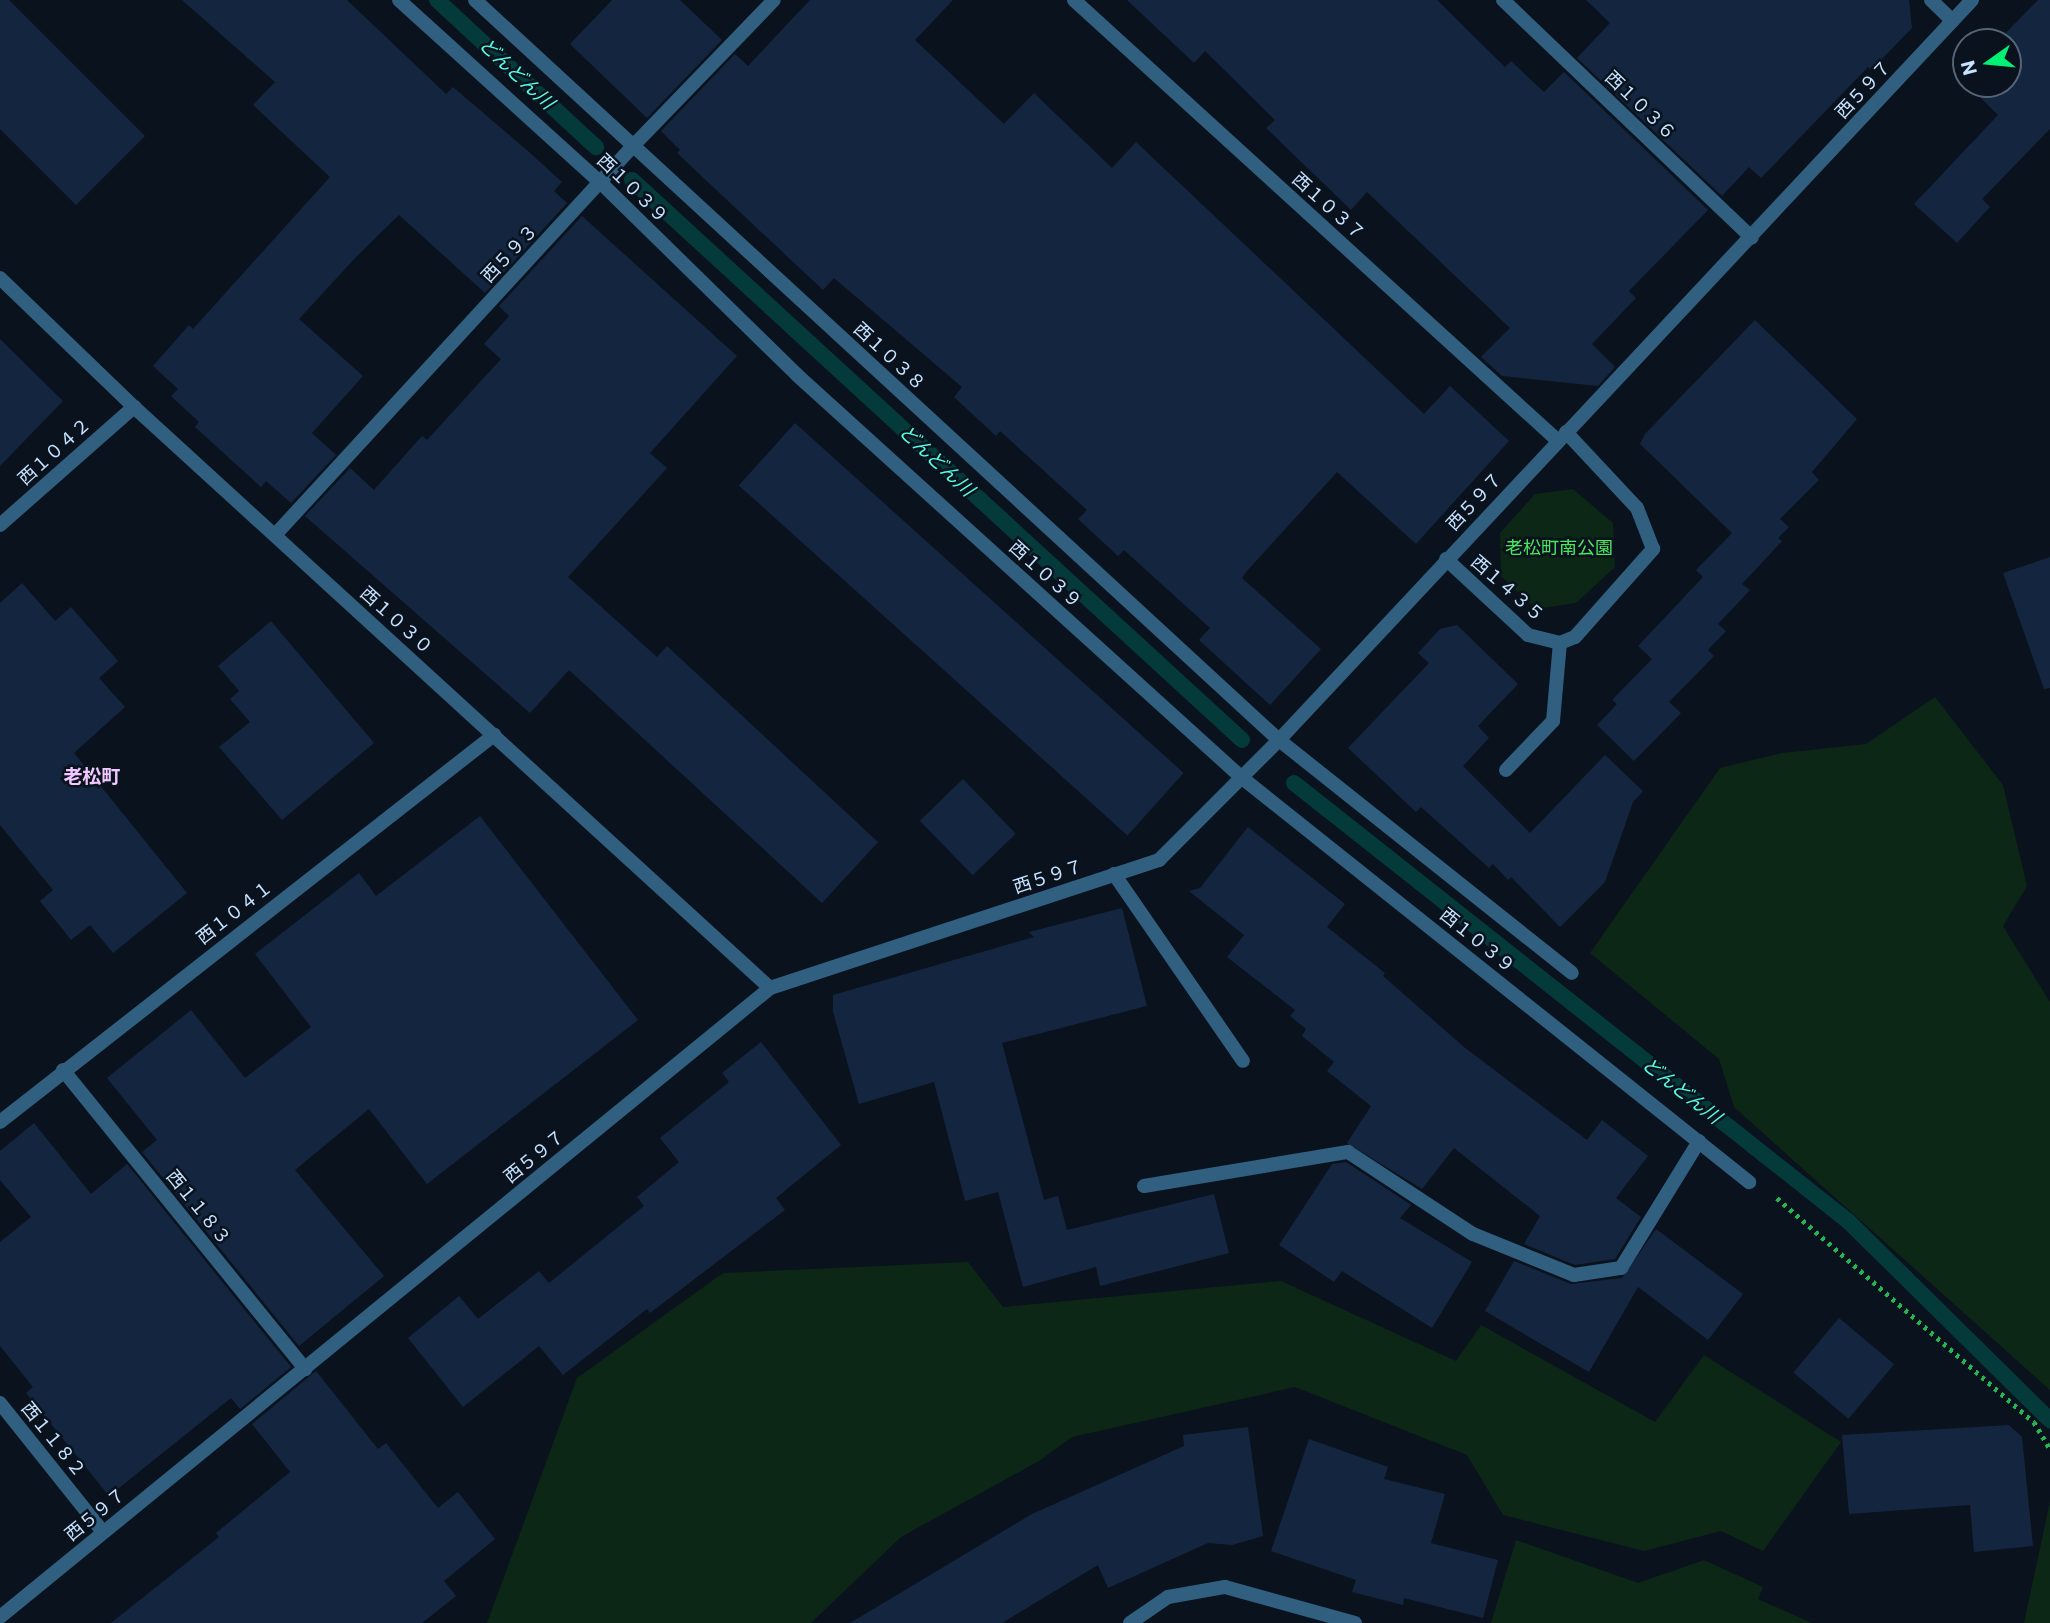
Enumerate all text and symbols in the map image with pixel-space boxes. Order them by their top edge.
north arrow [1952,28,2022,98]
water label: どんどん川 [474,32,560,114]
street label: 西５９７ [1831,55,1895,123]
text: N [1955,58,1981,78]
street label: 西１０３６ [1601,66,1681,144]
street label: 西１０３９ [593,149,673,227]
street label: 西１０３７ [1288,168,1370,244]
street label: 西５９３ [477,219,541,287]
street label: 西１０３８ [850,317,930,395]
street label: 西１０４２ [13,413,95,489]
water label: どんどん川 [894,419,980,501]
street label: 西５９７ [1442,467,1506,535]
street label: 西１０３９ [1005,536,1087,612]
park label: 老松町南公園 [1505,536,1613,558]
street label: 西１４３５ [1467,550,1549,626]
street label: 西１０３０ [356,582,438,658]
district label: 老松町 [64,765,120,787]
street label: 西５９７ [1010,855,1086,897]
street label: 西１０４１ [192,876,276,948]
street label: 西１０３９ [1436,903,1520,977]
water label: どんどん川 [1638,1052,1726,1128]
street label: 西５９７ [499,1125,569,1187]
street label: 西１１８３ [162,1165,236,1249]
street label: 西１１８２ [17,1397,91,1481]
street label: 西５９７ [60,1483,130,1545]

